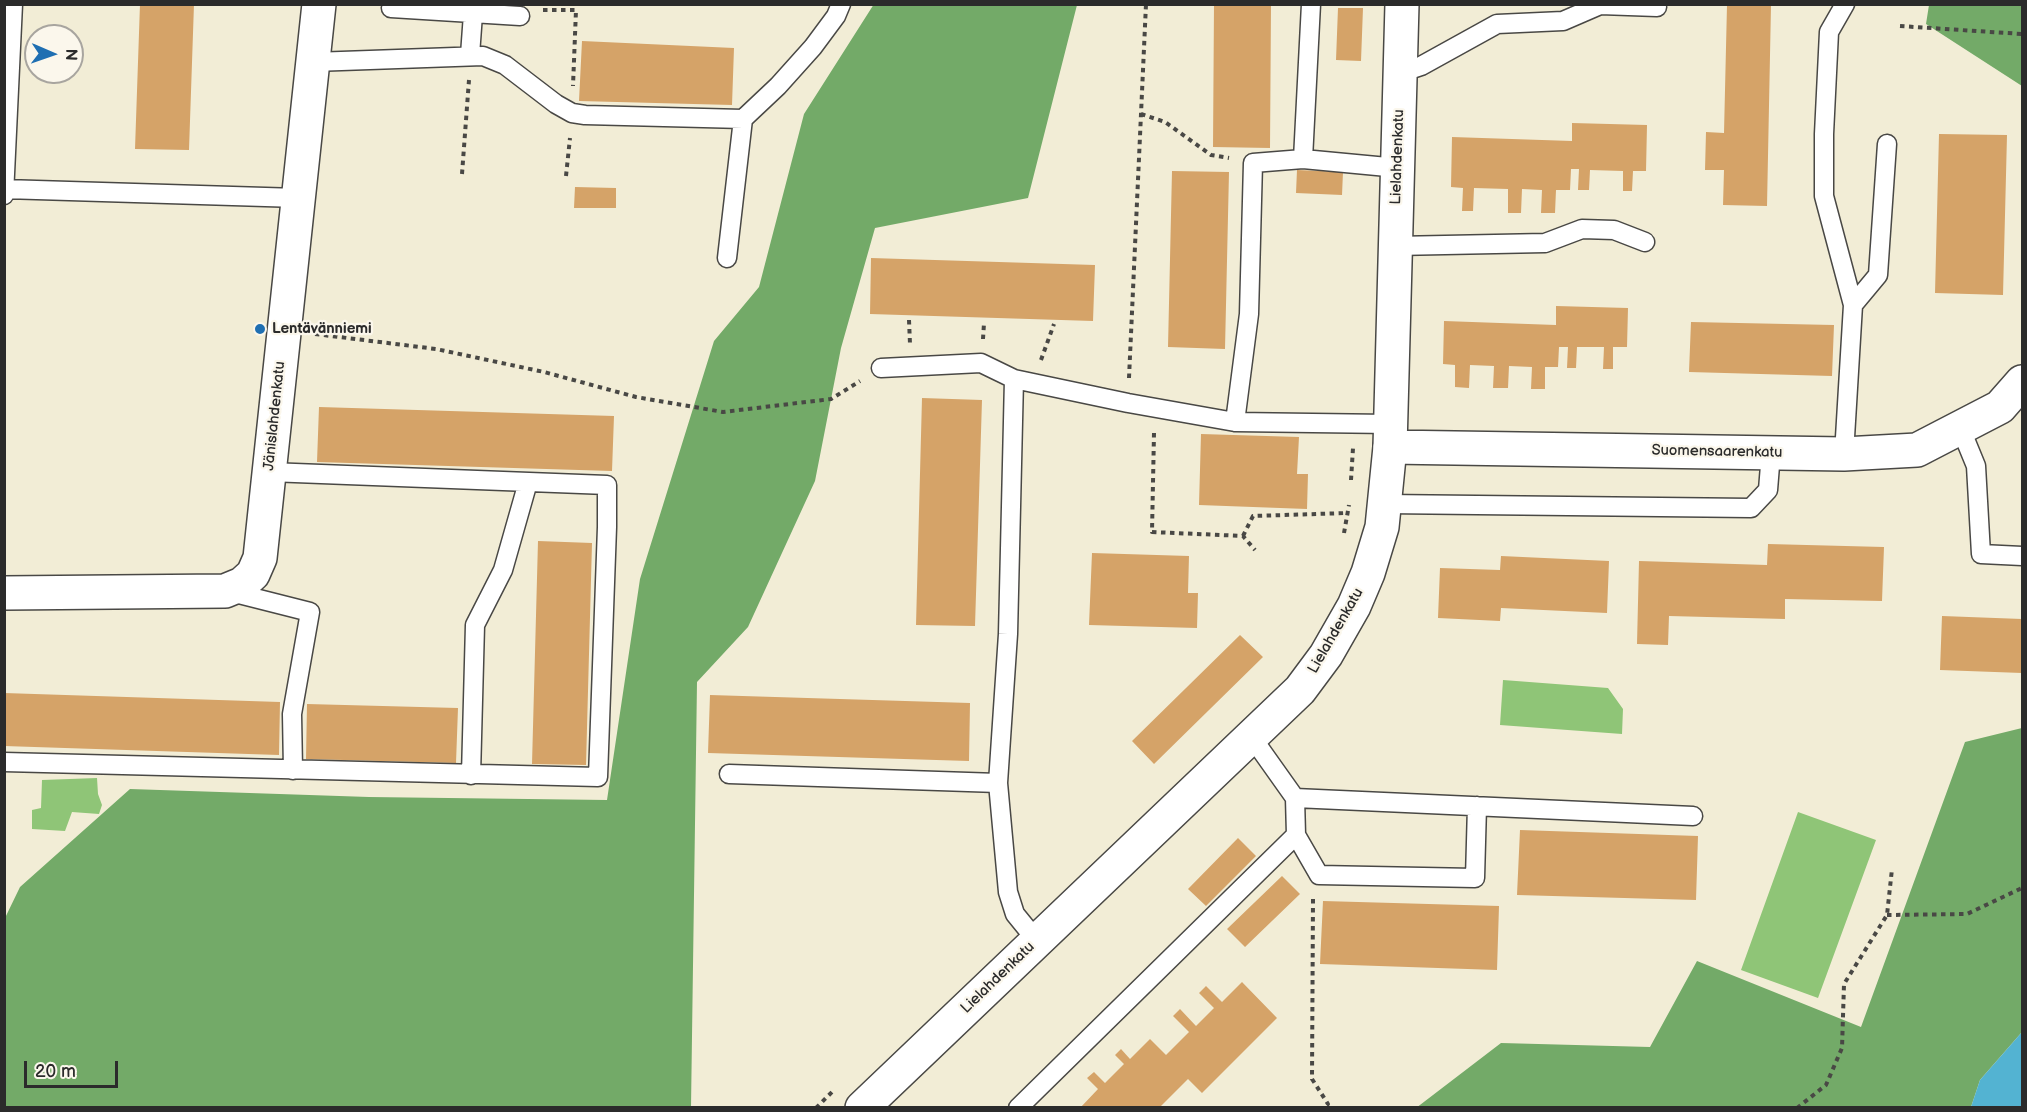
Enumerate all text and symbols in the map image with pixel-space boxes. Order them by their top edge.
north arrow [24,24,84,84]
text: N [61,48,80,61]
street label: Lielahdenkatu [1387,109,1409,205]
place label: Lentävänniemi [272,320,372,338]
marker: Lentävänniemi [253,322,267,336]
street label: Jänislahdenkatu [260,360,290,472]
street label: Suomensaarenkatu [1651,442,1783,462]
street label: Lielahdenkatu [1304,585,1368,677]
street label: Lielahdenkatu [957,938,1039,1018]
scale bar [27,1049,122,1087]
text: 20 m [35,1061,76,1082]

